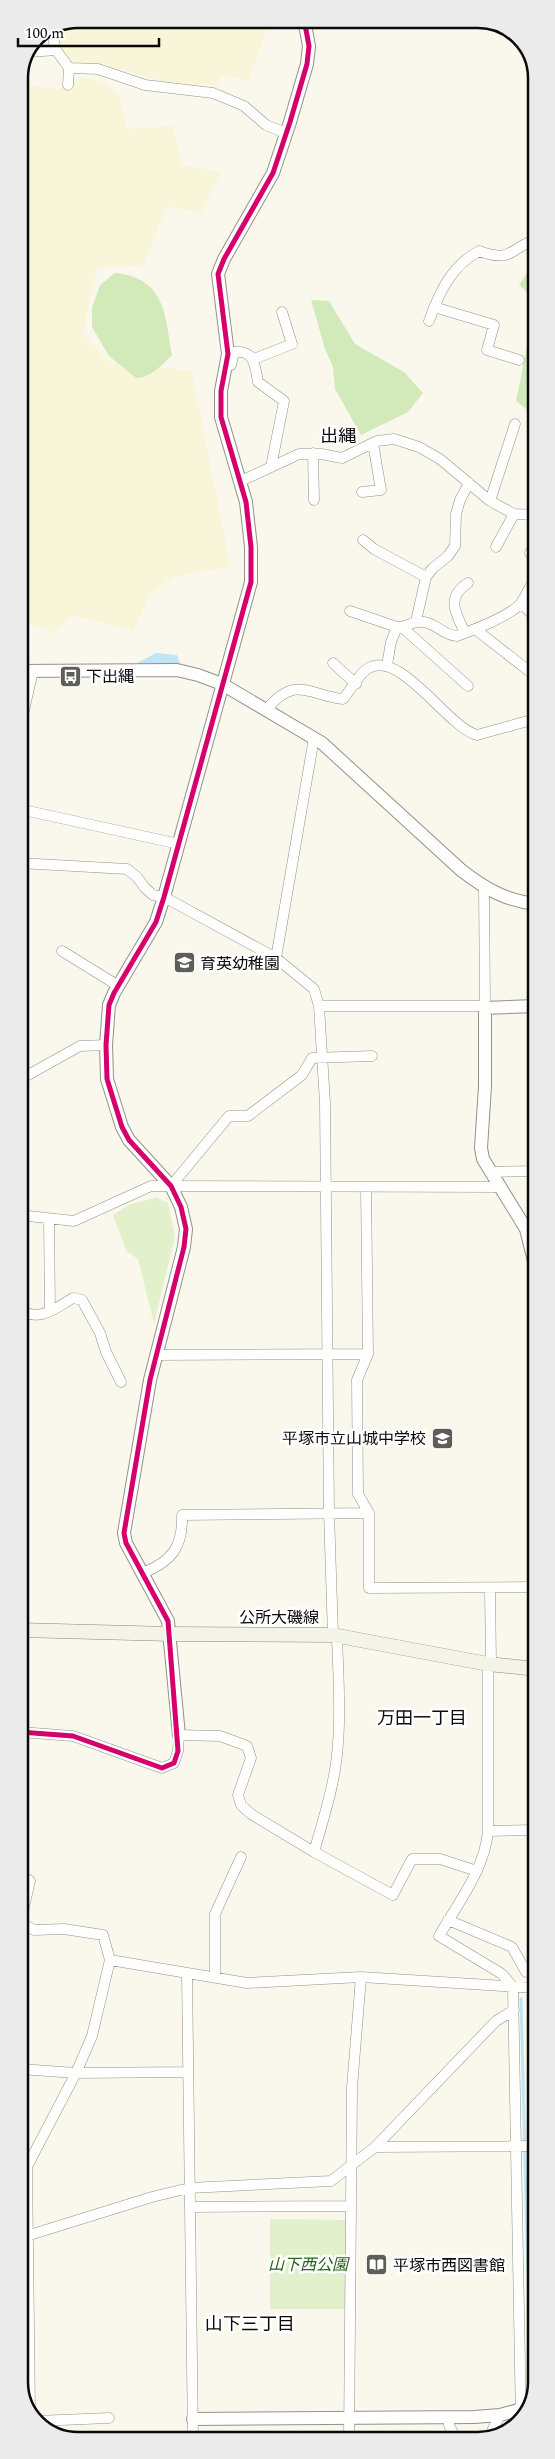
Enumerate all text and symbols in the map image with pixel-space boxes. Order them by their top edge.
scale bar [18,15,159,47]
text: 100 m [25,22,64,45]
district label: 出縄 [320,423,356,450]
bus stop icon: 下出縄 [58,664,82,688]
place label: 下出縄 [86,665,134,689]
school or university icon: 育英幼稚園 [172,951,196,975]
place label: 育英幼稚園 [200,952,280,976]
school or university icon: 平塚市立山城中学校 [430,1426,454,1450]
place label: 平塚市立山城中学校 [282,1427,426,1451]
street label: 公所大磯線 [239,1606,319,1630]
district label: 万田一丁目 [377,1705,467,1732]
park label: 山下西公園 [268,2253,350,2277]
library icon: 平塚市西図書館 [365,2253,389,2277]
place label: 平塚市西図書館 [393,2254,505,2278]
district label: 山下三丁目 [205,2311,295,2338]

